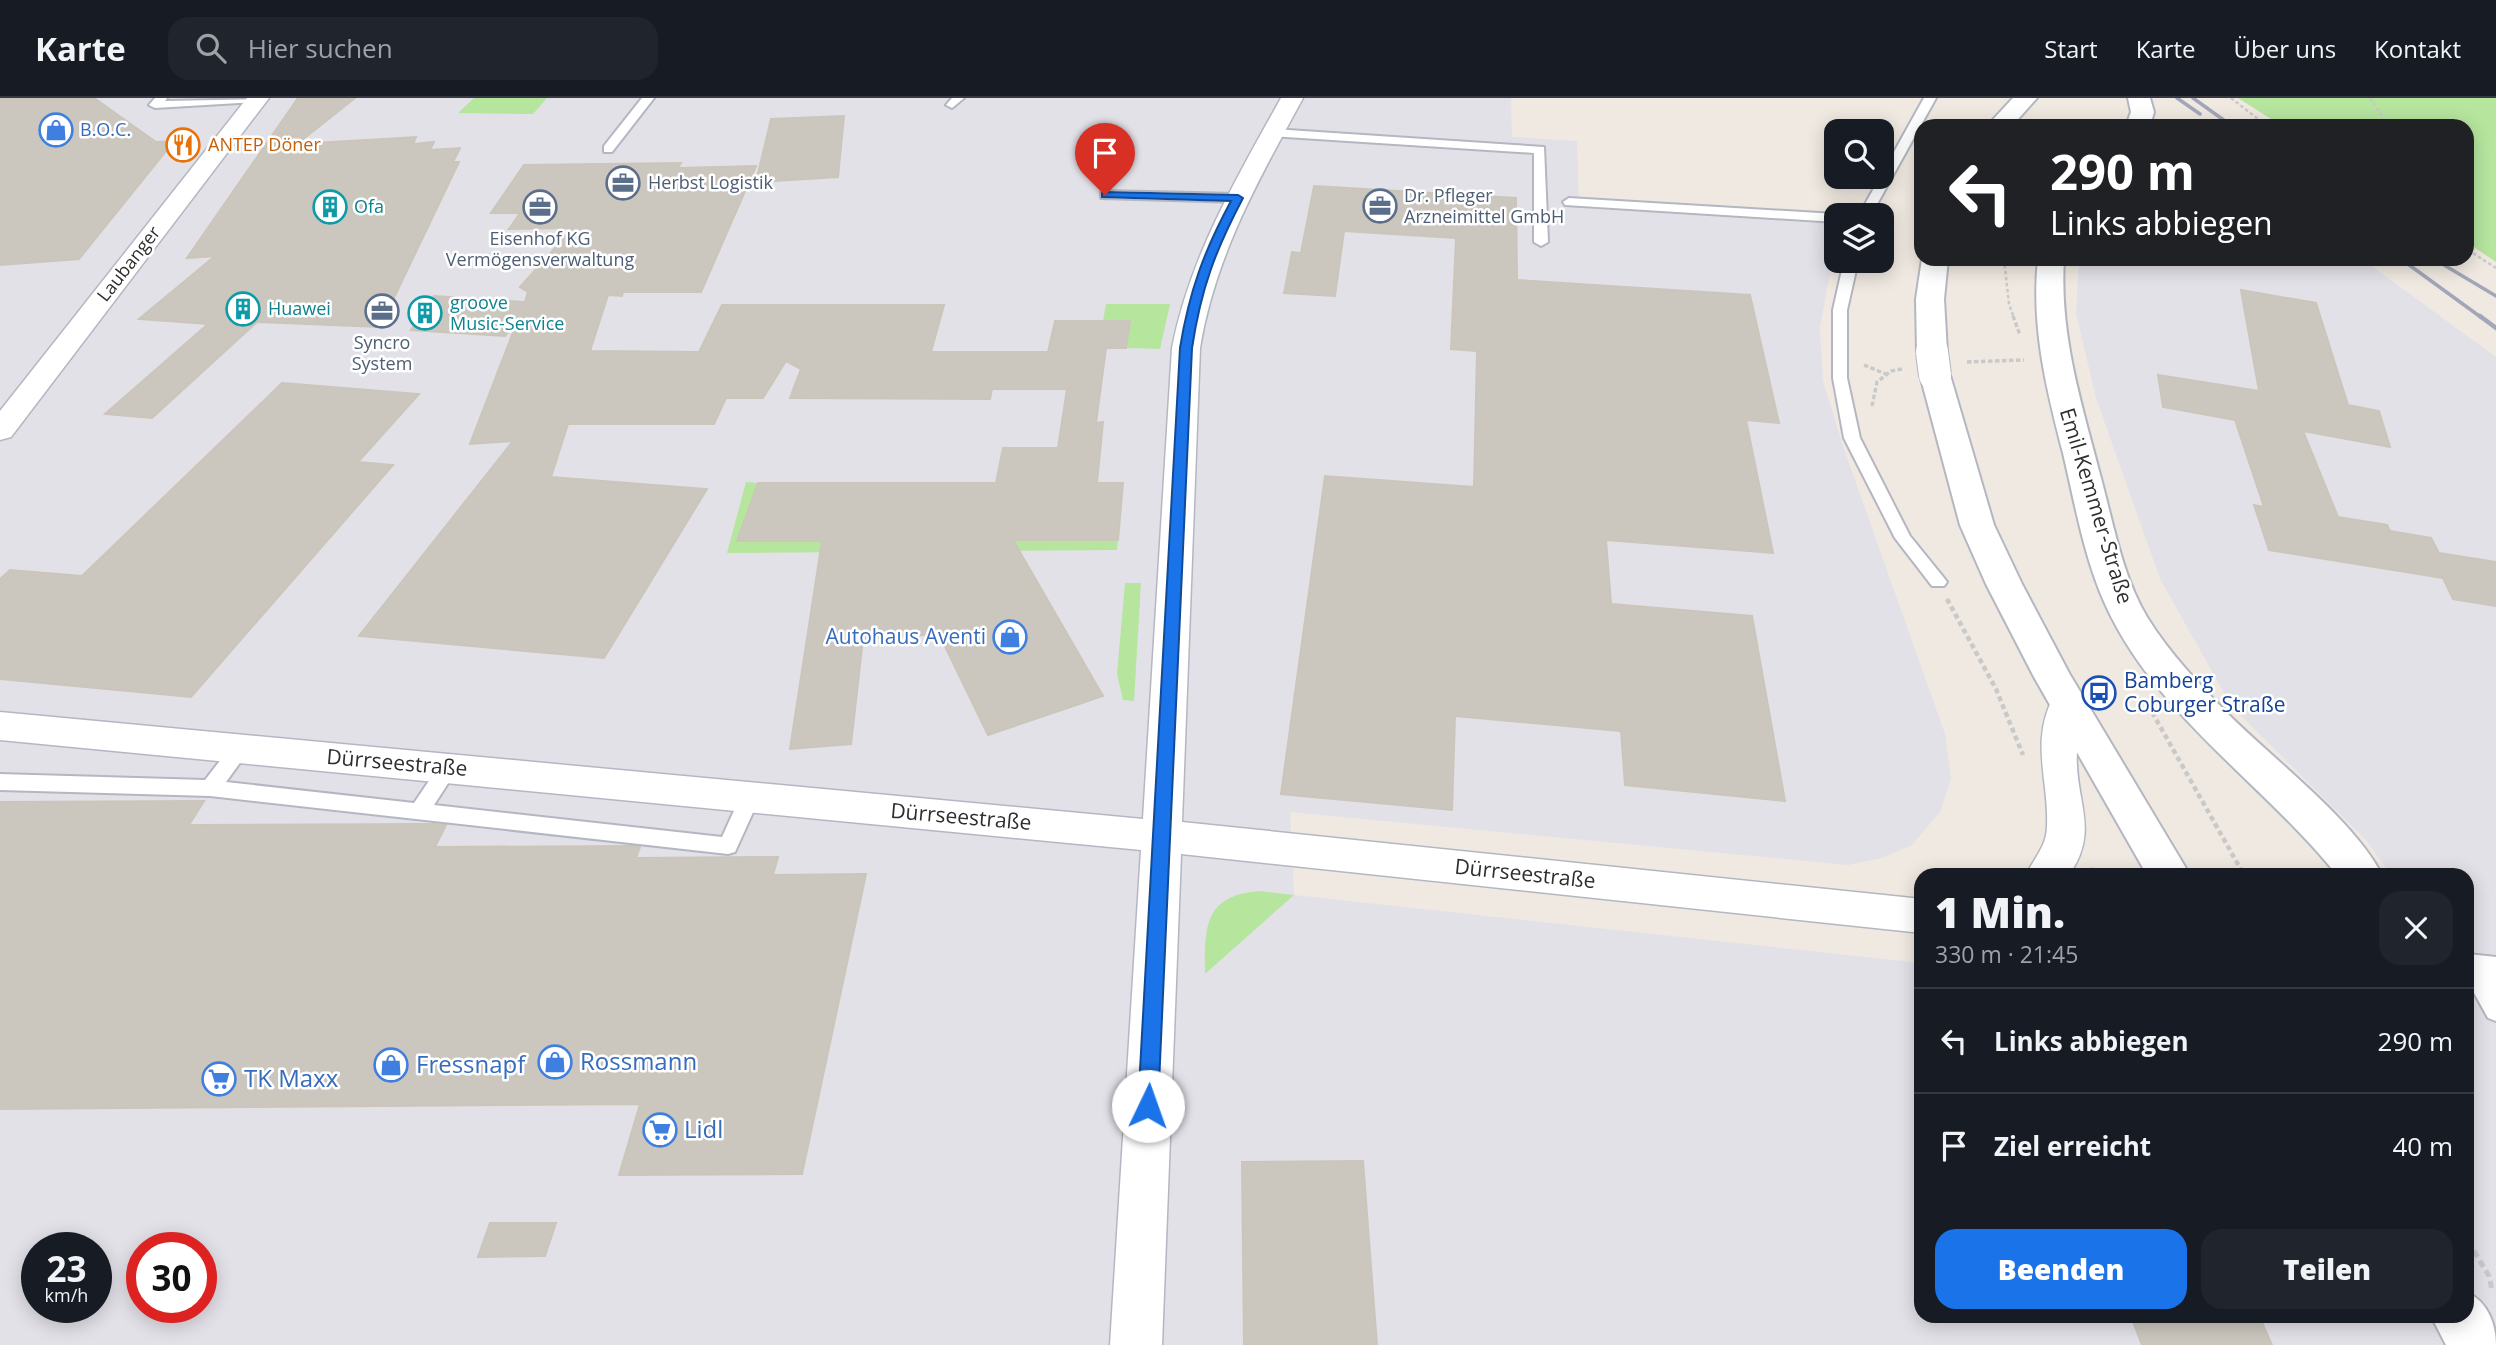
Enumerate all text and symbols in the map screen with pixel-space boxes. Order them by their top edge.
search box [168,17,658,80]
text: Karte [35,26,126,71]
icon: search [192,29,230,67]
text: Hier suchen [248,30,393,66]
text: Start [2044,32,2098,65]
text: Karte [2136,32,2196,65]
text: Über uns [2234,32,2336,65]
text: Kontakt [2374,32,2461,65]
shop icon: B.O.C. [37,111,75,149]
place label: B.O.C. [80,117,131,141]
map controls [1824,119,1894,273]
button: search [1824,119,1894,189]
pin [1075,123,1135,195]
restaurant icon: ANTEP Döner [164,126,202,164]
place label: ANTEP Döner [208,132,321,156]
icon: arrive [1086,134,1124,172]
text: 290 m [2050,138,2195,204]
icon: left [1935,147,2026,238]
office icon: Herbst Logistik [604,164,642,202]
place label: Herbst Logistik [648,170,773,194]
place label: Dr. Pfleger Arzneimittel GmbH [1404,183,1564,228]
office icon: Dr. Pfleger Arzneimittel GmbH [1361,187,1399,225]
building icon: Ofa [311,188,349,226]
office icon: Eisenhof KG Vermögensverwaltung [521,188,559,226]
place label: Ofa [354,194,384,218]
text: Links abbiegen [2050,201,2273,244]
button: layers [1824,203,1894,273]
street label: Laubanger [91,220,166,306]
place label: Eisenhof KG Vermögensverwaltung [446,226,634,271]
building icon: Huawei [224,290,262,328]
place label: groove Music-Service [450,290,564,335]
office icon: Syncro System [363,292,401,330]
building icon: groove Music-Service [406,294,444,332]
place label: Huawei [268,296,331,320]
place label: Syncro System [352,330,412,375]
street label: Emil-Kemmer-Straße [2054,404,2140,607]
shop icon: Autohaus Aventi [991,618,1029,656]
place label: Autohaus Aventi [826,622,986,650]
place label: Bamberg Coburger Straße [2124,666,2286,718]
bus stop icon: Bamberg Coburger Straße [2080,674,2118,712]
street label: Dürrseestraße [325,742,469,782]
street label: Dürrseestraße [889,796,1033,836]
street label: Dürrseestraße [1453,852,1597,894]
text: 1 Min. [1935,883,2065,940]
button: close [2379,891,2453,965]
text: 330 m · 21:45 [1935,938,2078,970]
icon: left [1935,1022,1973,1060]
text: Links abbiegen [1994,1023,2189,1059]
text: 290 m [2378,1023,2453,1059]
shop icon: Rossmann [536,1043,574,1081]
place label: Rossmann [580,1044,697,1077]
shop icon: Fressnapf [372,1046,410,1084]
place label: Fressnapf [416,1047,527,1080]
supermarket icon: TK Maxx [200,1060,238,1098]
place label: TK Maxx [244,1061,339,1094]
position arrow [1111,1069,1185,1143]
supermarket icon: Lidl [641,1111,679,1149]
place label: Lidl [684,1112,723,1145]
icon: arrive [1935,1127,1973,1165]
text: Ziel erreicht [1994,1128,2151,1164]
text: 40 m [2392,1128,2453,1164]
button: Beenden [1935,1229,2187,1309]
button: Teilen [2201,1229,2453,1309]
speed limit sign: 30 [126,1232,217,1323]
text: 23 [46,1245,87,1292]
text: km/h [45,1283,88,1307]

